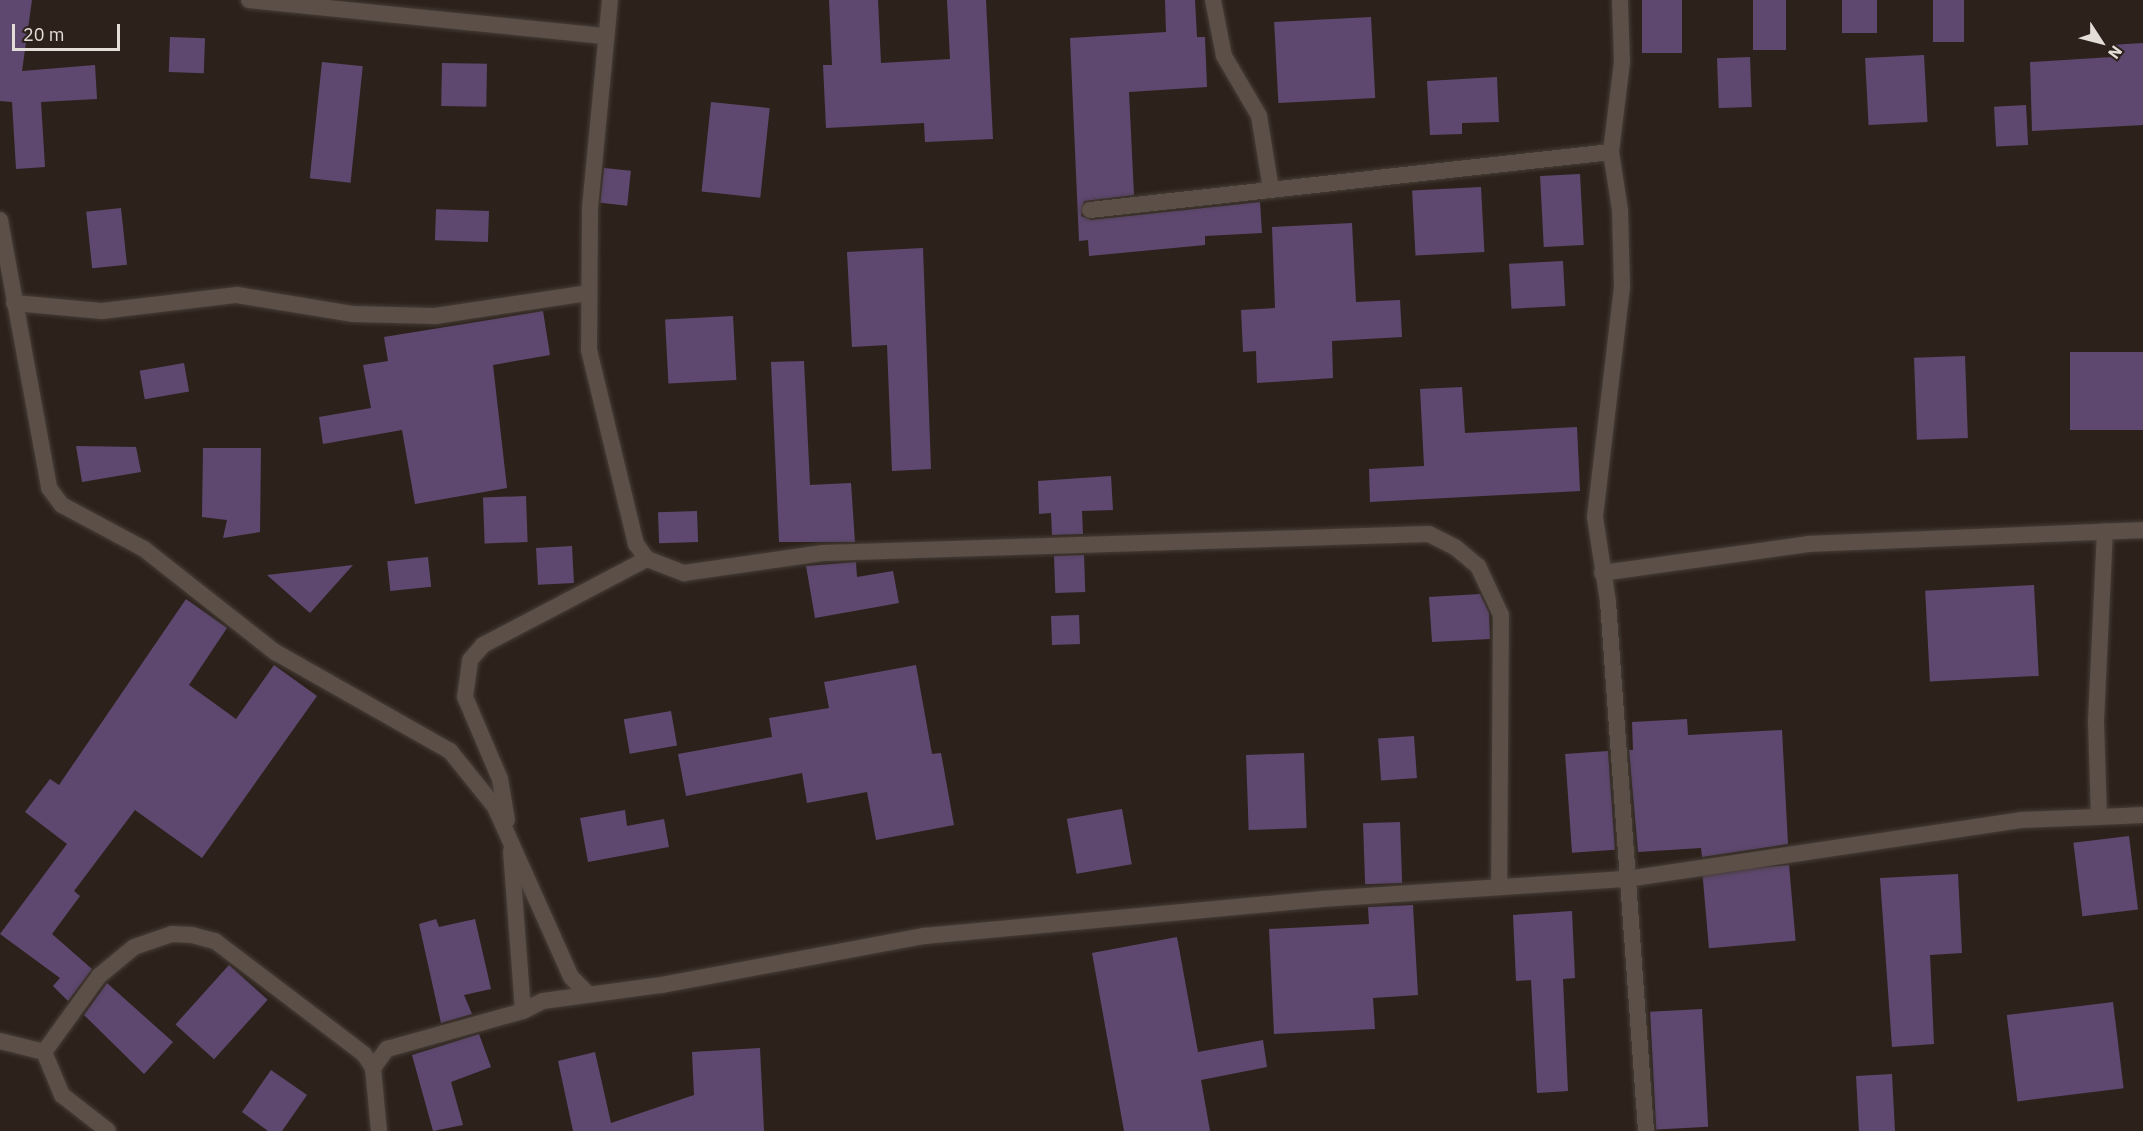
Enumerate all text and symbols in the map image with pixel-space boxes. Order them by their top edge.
scale bar [15,12,123,50]
north arrow [2071,12,2131,72]
text: 20 m [23,23,65,46]
text: N [2104,42,2127,63]

